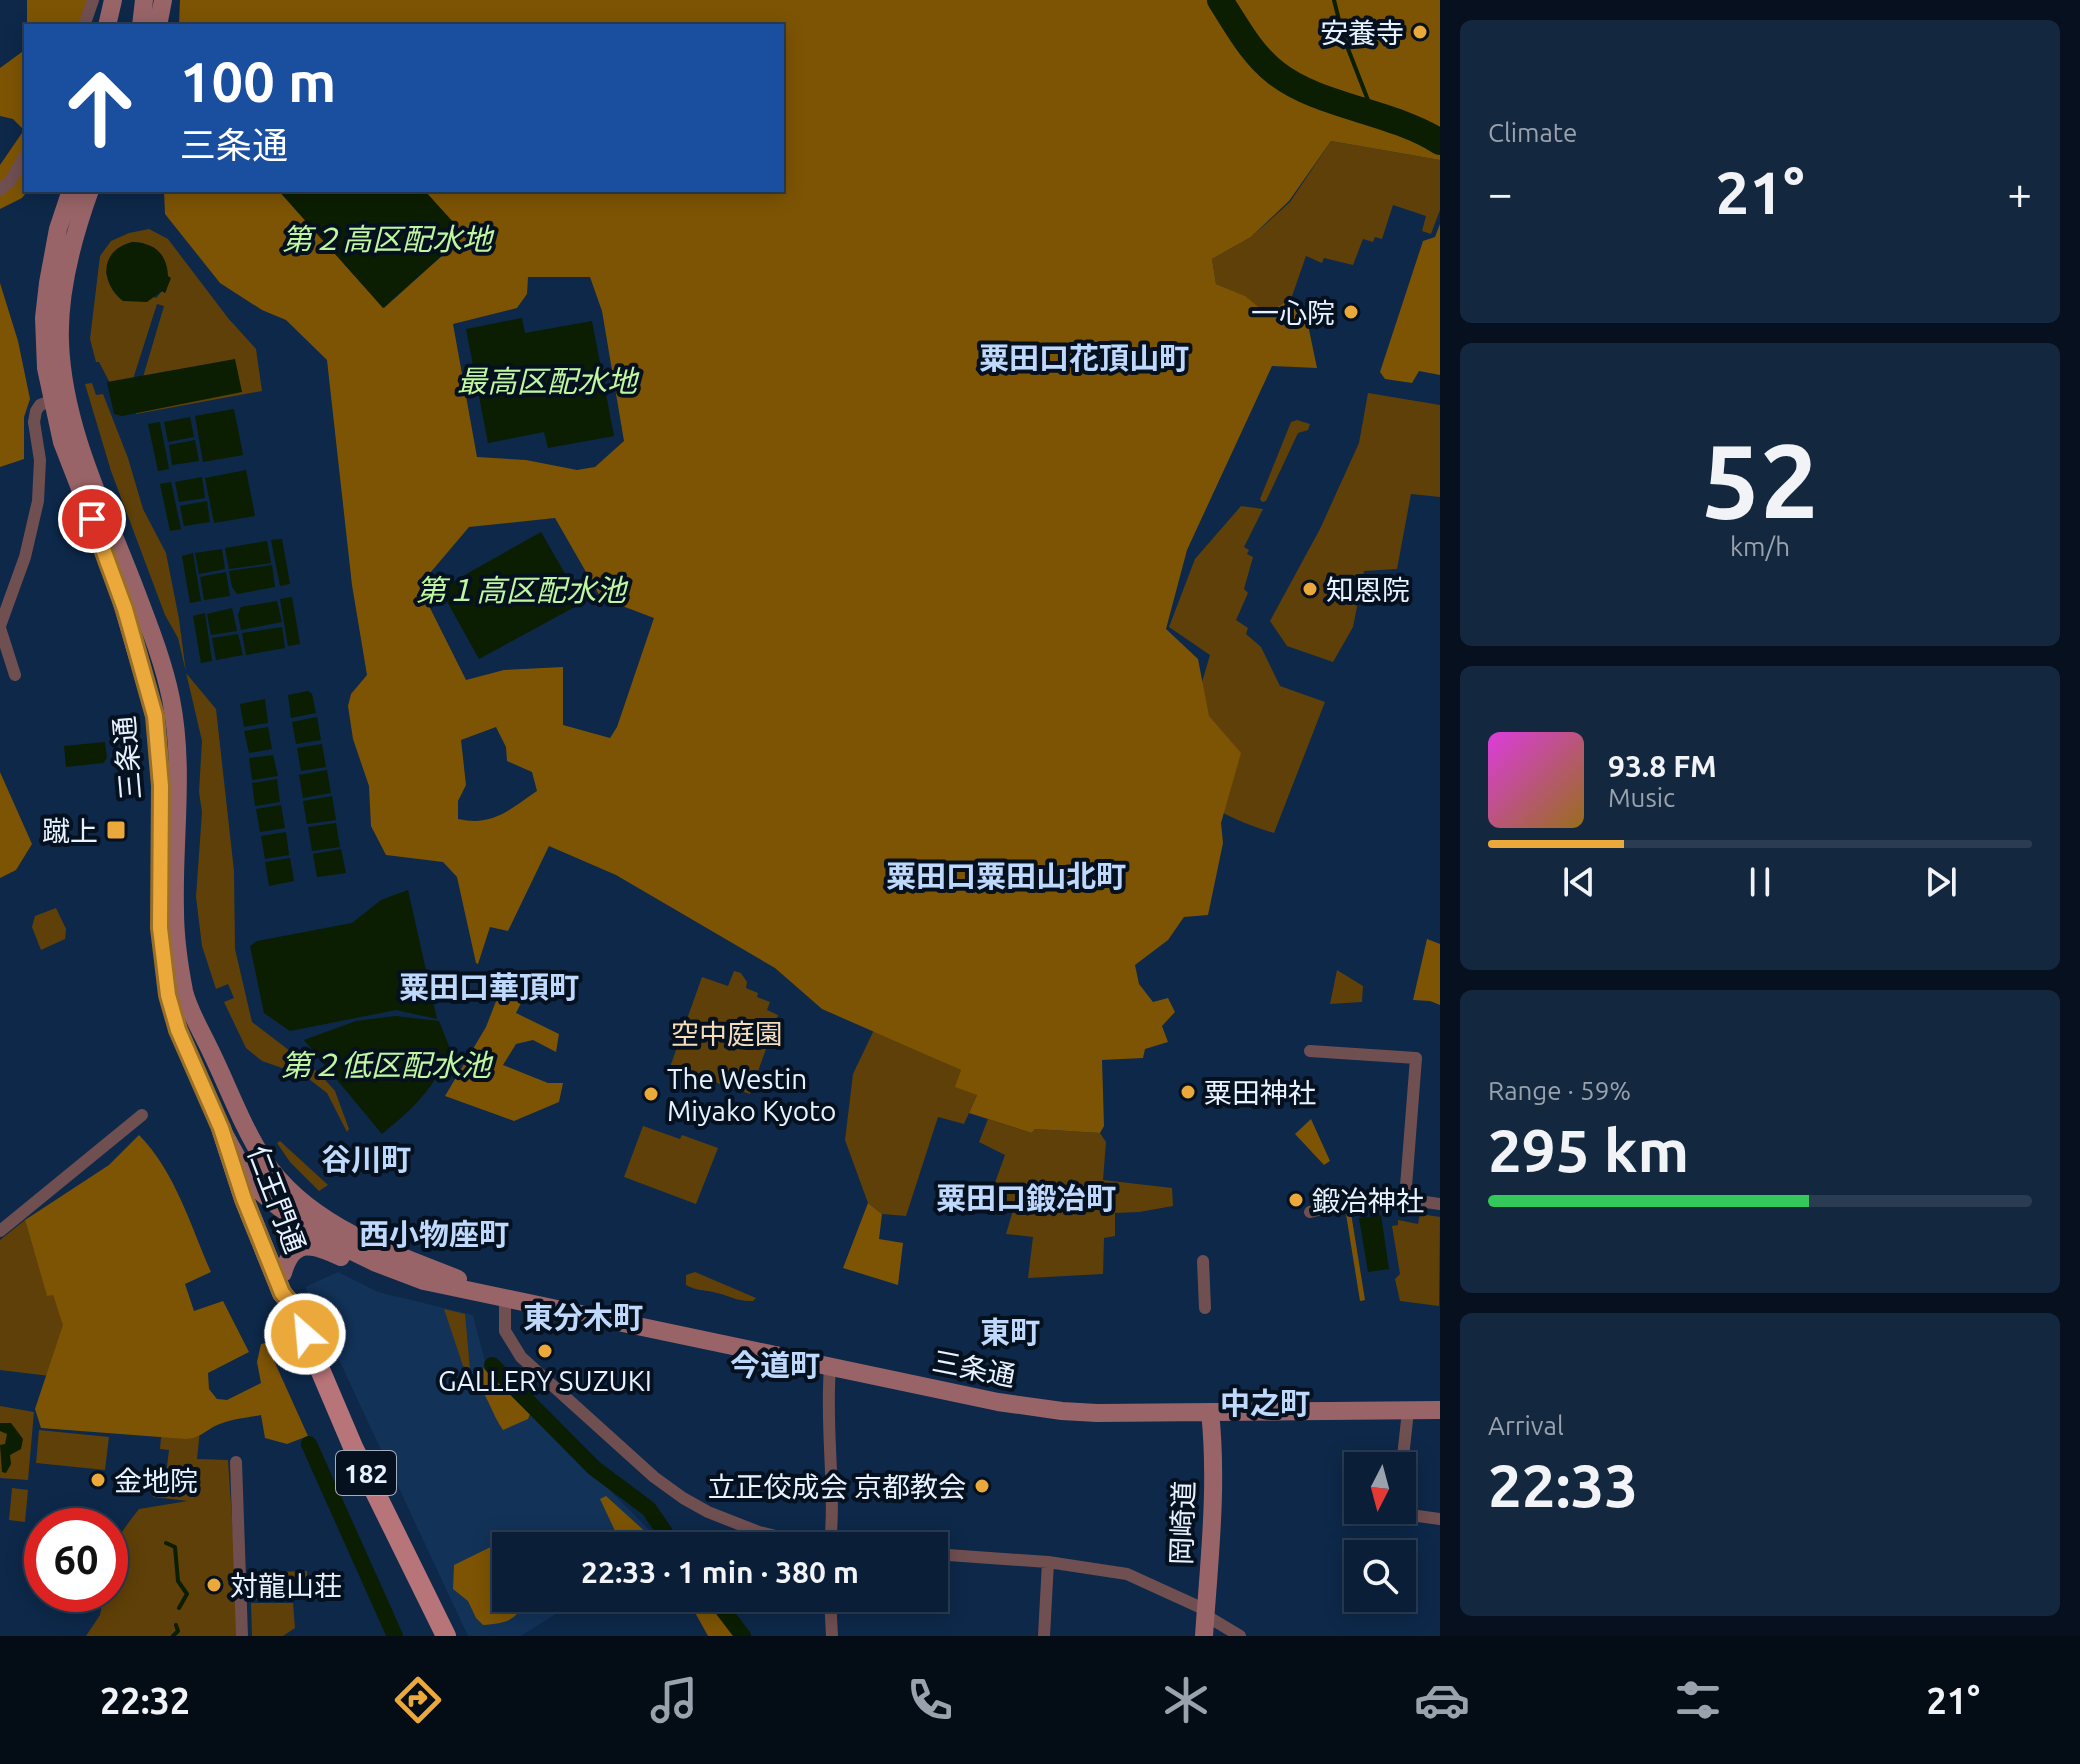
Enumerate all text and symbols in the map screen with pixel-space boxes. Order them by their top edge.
place label: 安養寺 [1320,17,1404,48]
marker: 安養寺 [1411,23,1429,41]
text: 100 m [180,50,336,113]
icon: ahead [48,56,152,160]
text: Climate [1488,118,1577,147]
text: 三条通 [180,124,288,165]
text: 21° [1716,158,1804,225]
text: − [1488,168,1513,217]
text: + [2007,168,2032,217]
water label: 第２高区配水地 [282,222,495,256]
place label: 一心院 [1251,297,1335,328]
marker: 一心院 [1342,303,1360,321]
district label: 粟田口花頂山町 [979,341,1189,375]
water label: 最高区配水地 [457,364,640,398]
text: 52 [1701,421,1819,538]
pin [58,485,126,553]
icon: arrive [70,497,114,541]
text: km/h [1730,532,1790,561]
water label: 第１高区配水池 [416,573,629,607]
place label: 知恩院 [1326,574,1410,605]
marker: 知恩院 [1301,580,1319,598]
street label: 三条通 [108,715,146,801]
text: 93.8 FM [1608,749,1717,783]
text: Music [1608,783,1675,812]
place label: 蹴上 [42,815,98,846]
marker: 蹴上 [105,819,127,841]
district label: 粟田口粟田山北町 [886,859,1126,893]
icon: previous [1557,860,1601,904]
icon: pause [1738,860,1782,904]
icon: next [1919,860,1963,904]
district label: 粟田口華頂町 [399,970,579,1004]
park label: 空中庭園 [671,1018,783,1049]
water label: 第２低区配水池 [281,1048,494,1082]
place label: The Westin Miyako Kyoto [667,1063,836,1126]
text: Range · 59% [1488,1076,1631,1105]
place label: 粟田神社 [1204,1077,1316,1108]
marker: 粟田神社 [1179,1083,1197,1101]
marker: The Westin Miyako Kyoto [642,1085,660,1103]
text: 295 km [1488,1116,1689,1183]
street label: 仁王門通 [242,1141,312,1257]
district label: 谷川町 [321,1142,411,1176]
district label: 粟田口鍛冶町 [936,1181,1116,1215]
place label: 鍛冶神社 [1312,1185,1424,1216]
marker: 鍛冶神社 [1287,1191,1305,1209]
district label: 西小物座町 [359,1217,509,1251]
position arrow [263,1292,347,1376]
district label: 東分木町 [523,1300,643,1334]
district label: 東町 [980,1315,1040,1349]
marker: GALLERY SUZUKI [536,1342,554,1360]
street label: 三条通 [930,1345,1018,1391]
district label: 今道町 [730,1348,820,1382]
place label: GALLERY SUZUKI [438,1365,652,1396]
district label: 中之町 [1220,1386,1310,1420]
text: Arrival [1488,1411,1564,1440]
road number: 182 [336,1451,396,1495]
text: 22:33 [1488,1451,1638,1518]
north arrow [1344,1452,1416,1524]
map controls [1344,1452,1416,1612]
place label: 金地院 [114,1465,198,1496]
marker: 金地院 [89,1471,107,1489]
place label: 立正佼成会 京都教会 [708,1471,966,1502]
marker: 立正佼成会 京都教会 [973,1477,991,1495]
street label: 岡崎道 [1165,1480,1199,1566]
speed limit sign: 60 [24,1508,128,1612]
button: search [1344,1540,1416,1612]
text: 22:33 · 1 min · 380 m [581,1555,859,1589]
place label: 対龍山荘 [230,1570,342,1601]
marker: 対龍山荘 [205,1576,223,1594]
icon: directions [390,1672,446,1728]
icon: music [646,1672,702,1728]
icon: phone [902,1672,958,1728]
icon: climate [1158,1672,1214,1728]
icon: car [1414,1672,1470,1728]
icon: filters [1670,1672,1726,1728]
text: 22:32 [100,1680,190,1721]
text: 21° [1927,1680,1980,1721]

